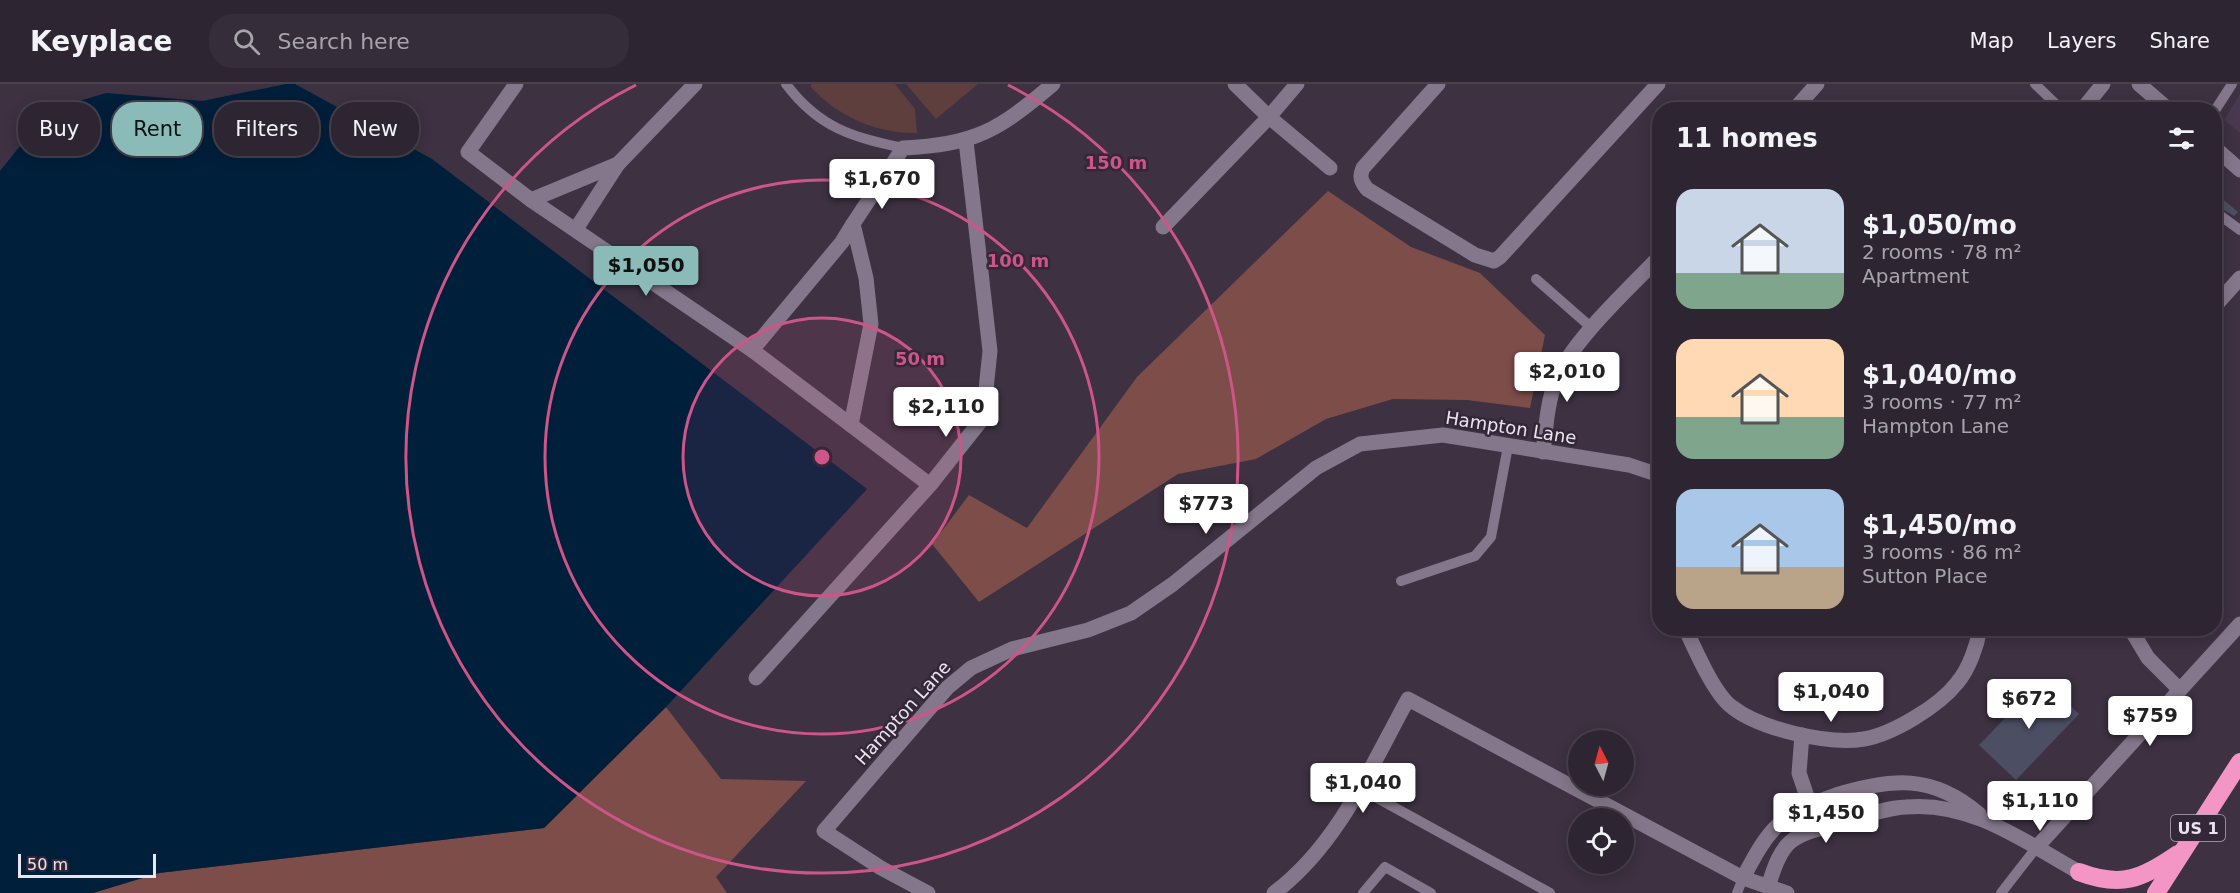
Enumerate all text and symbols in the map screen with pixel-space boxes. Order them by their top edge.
search box [209,14,629,68]
text: Keyplace [30,25,173,58]
icon: search [230,25,263,58]
text: Search here [278,29,410,54]
text: Map [1970,29,2014,53]
text: Layers [2047,29,2116,53]
text: Share [2149,29,2210,53]
chip: Buy [18,102,100,156]
chip: Rent [112,102,202,156]
chip: Filters [214,102,319,156]
chip: New [331,102,419,156]
icon: filters [2165,122,2198,155]
text: 11 homes [1676,123,1818,153]
text: 150 m [1085,152,1147,173]
pin: $1,670 [833,159,931,210]
text: $1,670 [843,166,921,190]
text: $1,050/mo [1862,210,2017,240]
icon: home [1724,213,1796,285]
text: 2 rooms · 78 m² [1862,240,2022,264]
pin: $1,050 [597,246,695,297]
text: 100 m [987,250,1049,271]
text: $1,050 [607,253,685,277]
text: Apartment [1862,264,1969,288]
text: 50 m [895,348,945,369]
pin: $2,010 [1518,352,1616,403]
text: $2,010 [1528,359,1606,383]
text: $1,040/mo [1862,360,2017,390]
icon: home [1724,363,1796,435]
pin: $2,110 [897,387,995,438]
text: 3 rooms · 77 m² [1862,390,2022,414]
text: $2,110 [907,394,985,418]
street label: Hampton Lane [1444,407,1578,448]
text: Hampton Lane [1862,414,2009,438]
centre of rings [812,447,832,467]
pin: $773 [1170,484,1242,535]
text: $773 [1178,491,1234,515]
text: $1,450/mo [1862,510,2017,540]
icon: home [1724,513,1796,585]
text: 3 rooms · 86 m² [1862,540,2022,564]
text: Sutton Place [1862,564,1988,588]
street label: Hampton Lane [851,656,955,769]
pin: $1,040 [1782,672,1880,723]
text: $1,040 [1792,679,1870,703]
pin: $672 [1993,679,2065,730]
text: $672 [2001,686,2057,710]
pin: $759 [2114,696,2186,747]
text: $759 [2122,703,2178,727]
north arrow [1568,730,1634,796]
map controls [1568,730,1634,874]
pin: $1,040 [1314,763,1412,814]
text: $1,040 [1324,770,1402,794]
pin: $1,110 [1991,781,2089,832]
text: $1,110 [2001,788,2079,812]
pin: $1,450 [1777,793,1875,844]
text: $1,450 [1787,800,1865,824]
button: locate [1568,808,1634,874]
road number: US 1 [2171,815,2225,841]
scale bar [18,851,156,878]
text: 50 m [27,855,68,874]

